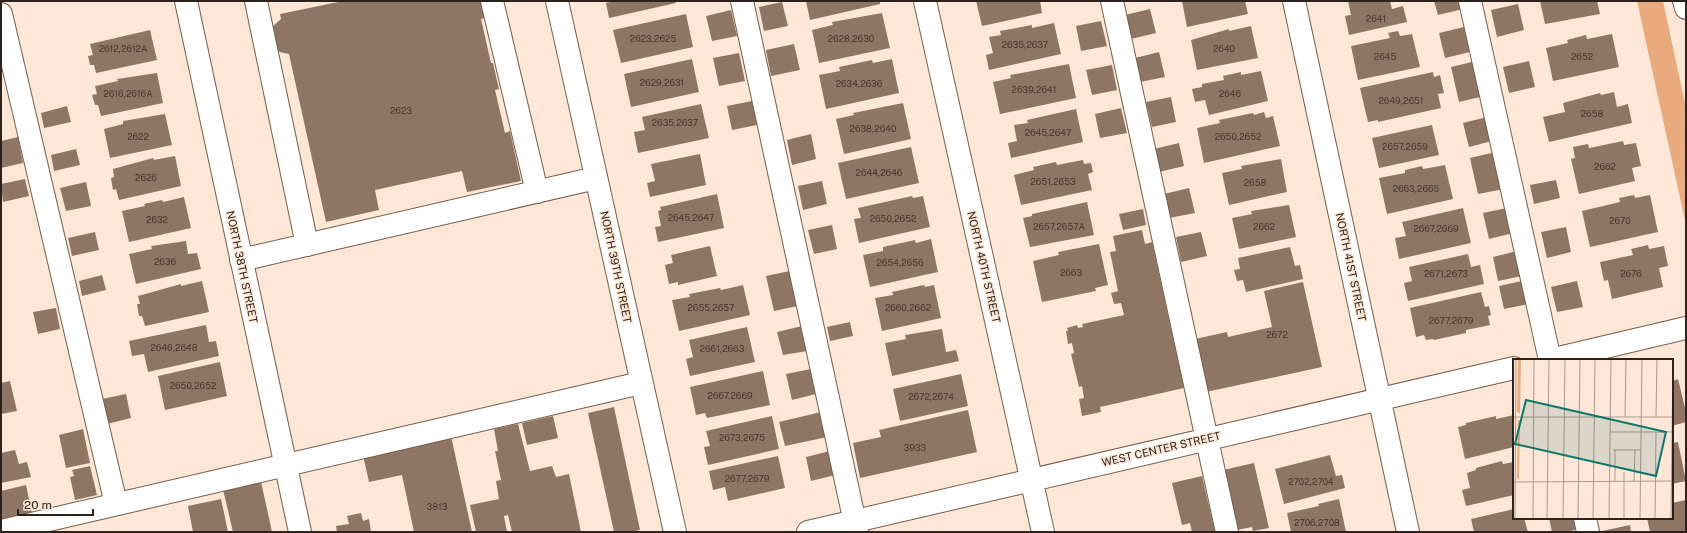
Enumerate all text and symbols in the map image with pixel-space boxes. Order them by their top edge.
house number: 2641 [1366,13,1386,24]
house number: 2623,2625 [630,33,676,44]
house number: 2628,2630 [828,33,875,44]
house number: 2635,2637 [1002,39,1048,50]
house number: 2612,2612A [99,43,148,54]
house number: 2640 [1213,43,1236,54]
house number: 2645 [1374,51,1396,62]
house number: 2652 [1571,51,1593,62]
house number: 2629,2631 [640,77,684,88]
house number: 2634,2636 [836,78,883,89]
house number: 2639,2641 [1012,84,1056,95]
house number: 2616,2616A [103,88,153,99]
house number: 2646 [1219,88,1241,99]
house number: 2649,2651 [1379,95,1423,106]
house number: 2623 [390,105,412,116]
house number: 2658 [1581,108,1603,119]
house number: 2635,2637 [652,117,698,128]
house number: 2638,2640 [850,123,897,134]
house number: 2645,2647 [1025,127,1071,138]
house number: 2622 [127,131,149,142]
house number: 2650,2652 [1215,131,1261,142]
house number: 2657,2659 [1382,141,1428,152]
house number: 2662 [1594,161,1616,172]
house number: 2644,2646 [856,167,903,178]
house number: 2626 [135,172,157,183]
house number: 2651,2653 [1030,176,1076,187]
house number: 2658 [1244,177,1266,188]
house number: 2663,2665 [1393,183,1440,194]
street label: NORTH 38TH STREET [224,210,260,325]
street label: NORTH 39TH STREET [598,210,634,325]
street label: NORTH 40TH STREET [965,210,1003,324]
house number: 2645,2647 [668,212,714,223]
street label: NORTH 41ST STREET [1334,212,1368,323]
house number: 2650,2652 [870,213,916,224]
house number: 2632 [146,214,168,225]
house number: 2670 [1609,215,1631,226]
house number: 2657,2657A [1033,221,1086,232]
house number: 2662 [1253,221,1275,232]
house number: 2667,2669 [1413,223,1459,234]
house number: 2636 [154,256,176,267]
house number: 2654,2656 [876,257,924,268]
house number: 2663 [1060,267,1082,278]
house number: 2671,2673 [1424,268,1468,279]
house number: 2676 [1620,268,1642,279]
house number: 2655,2657 [688,302,734,313]
house number: 2660,2662 [885,302,931,313]
house number: 2677,2679 [1429,315,1474,326]
house number: 2672 [1266,329,1288,340]
house number: 2646,2648 [151,342,198,353]
house number: 2661,2663 [700,343,745,354]
inset map [1513,359,1673,519]
house number: 2650,2652 [170,380,216,391]
house number: 2667,2669 [707,390,753,401]
house number: 2672,2674 [908,391,954,402]
street label: WEST CENTER STREET [1100,429,1222,469]
house number: 2673,2675 [719,432,765,443]
house number: 3933 [904,442,927,453]
house number: 2677,2679 [725,473,770,484]
house number: 2702,2704 [1288,476,1334,487]
scale bar [18,491,93,517]
text: 20 m [24,498,52,512]
house number: 3813 [427,501,448,512]
house number: 2706,2708 [1294,517,1340,528]

